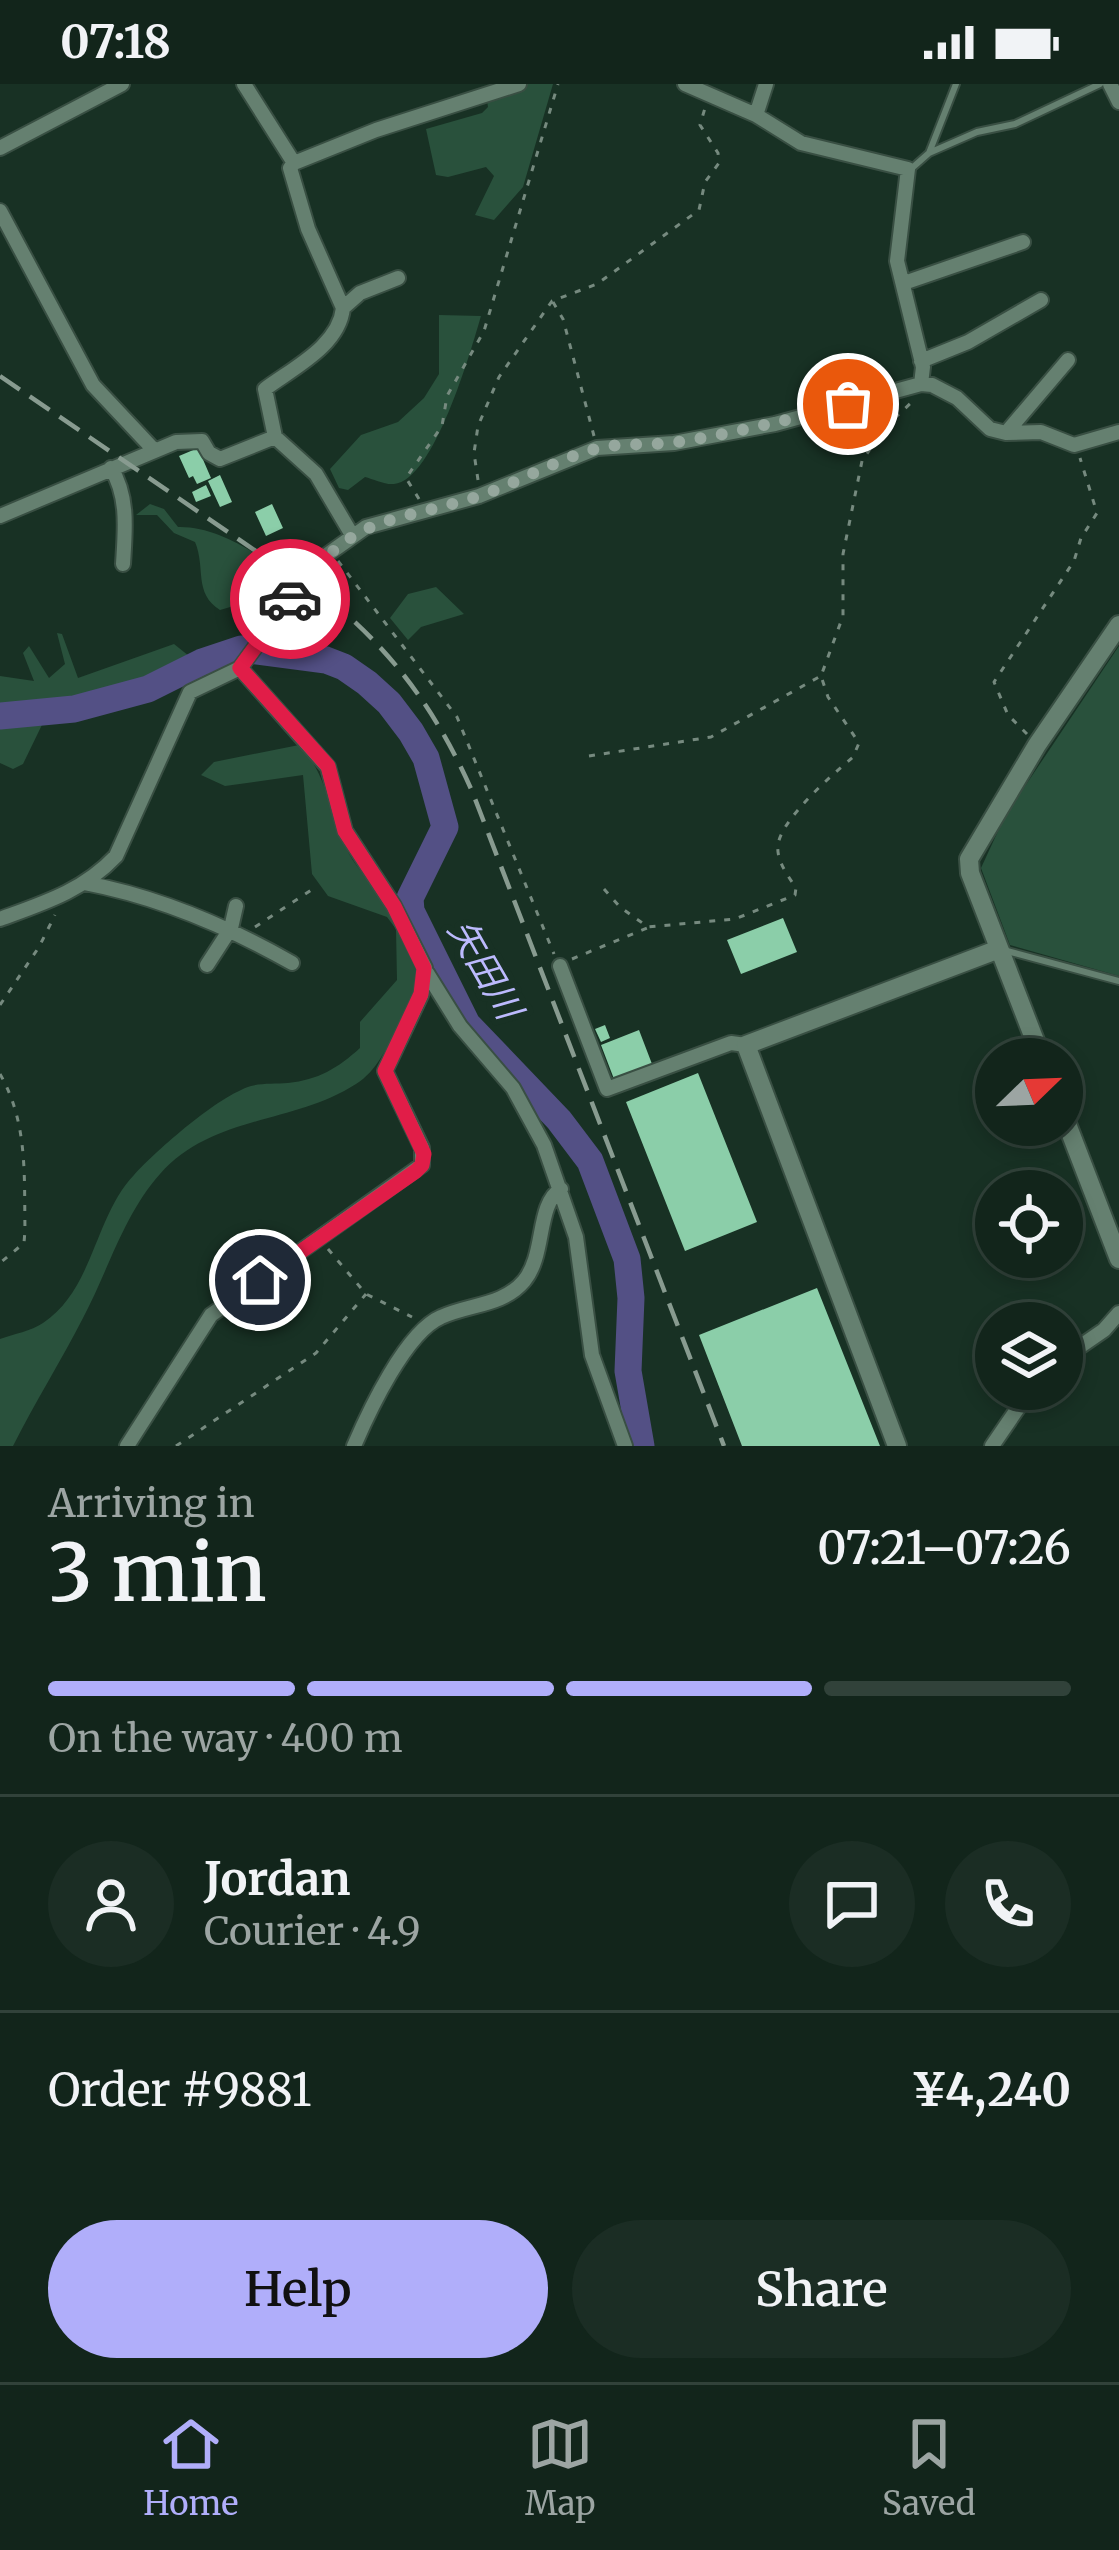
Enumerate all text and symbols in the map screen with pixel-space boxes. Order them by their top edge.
text: 07:18 [60,14,171,70]
pin [797,353,899,455]
icon: bag [815,371,881,437]
courier [230,539,350,659]
icon: car [257,566,323,632]
water label: 矢田川 [439,911,533,1030]
north arrow [975,1038,1083,1146]
map controls [975,1038,1083,1410]
button: locate [975,1170,1083,1278]
pin [209,1229,311,1331]
icon: home [227,1247,293,1313]
button: layers [975,1302,1083,1410]
text: Arriving in [48,1479,255,1528]
text: 07:21–07:26 [817,1520,1071,1576]
text: 3 min [48,1524,267,1622]
text: On the way · 400 m [48,1714,403,1763]
button: person [48,1841,174,1967]
button: chat [789,1841,915,1967]
button: phone [945,1841,1071,1967]
text: Jordan [204,1851,351,1907]
text: Courier · 4.9 [204,1907,421,1956]
text: Order #9881 [48,2062,312,2118]
text: ¥4,240 [911,2062,1071,2118]
button: Help [48,2220,548,2358]
button: Share [572,2220,1071,2358]
tab: Home [143,2411,238,2524]
tab: Map [525,2411,595,2524]
tab: Saved [882,2411,976,2524]

